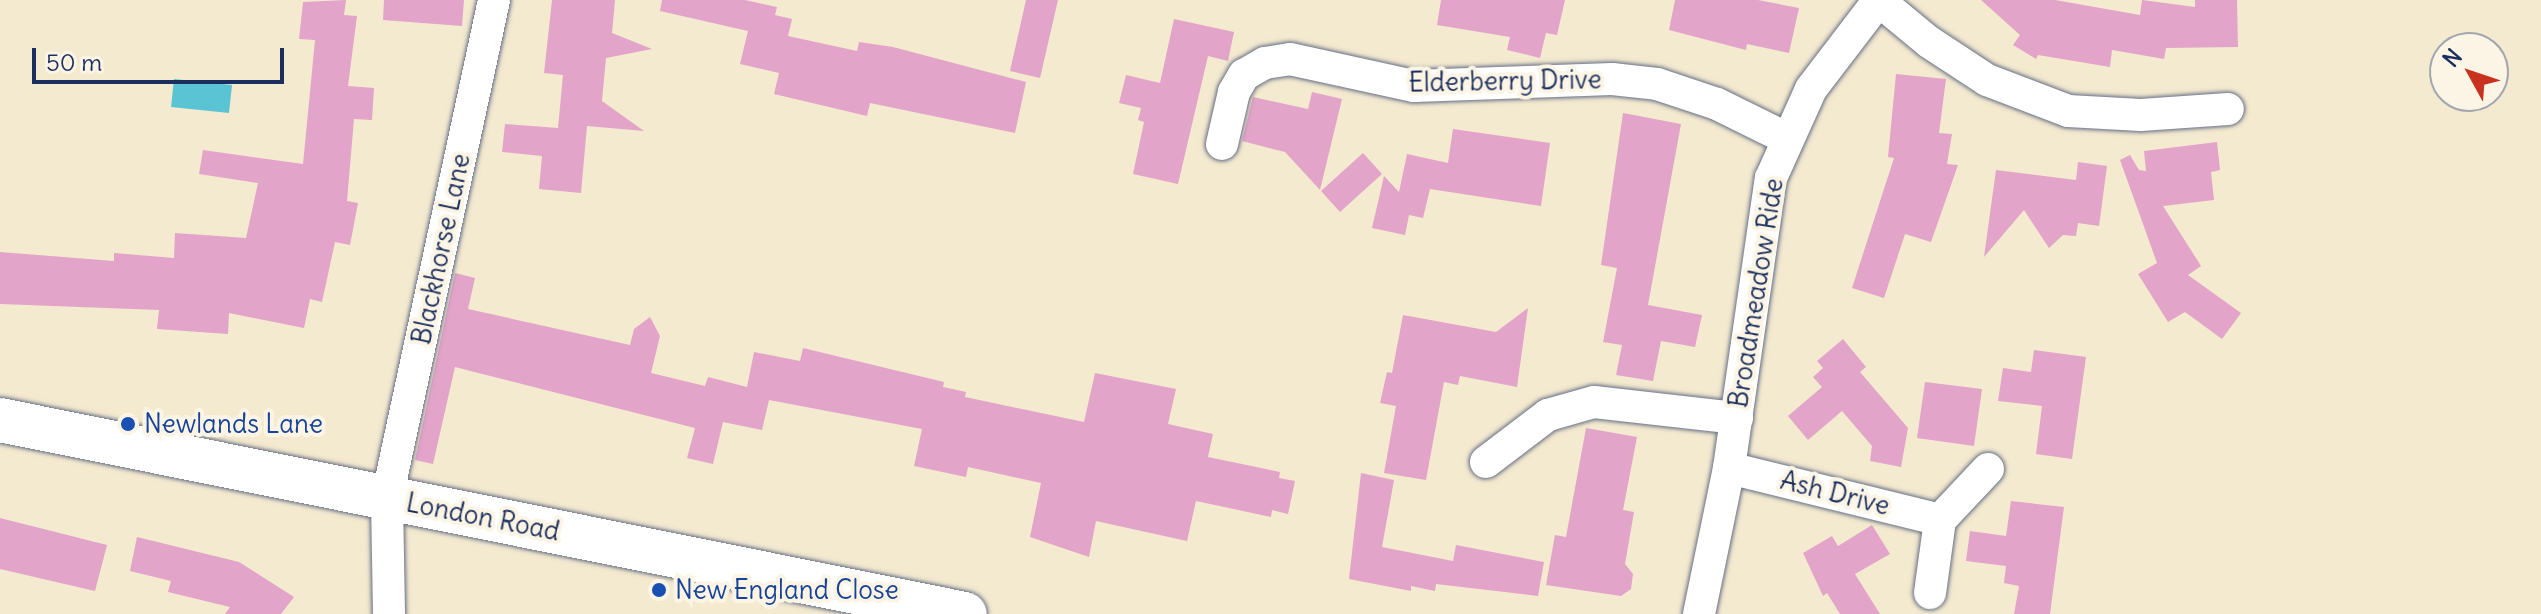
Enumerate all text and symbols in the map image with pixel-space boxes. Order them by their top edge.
scale bar [36,32,288,82]
north arrow [2429,32,2509,112]
text: N [2437,43,2468,73]
text: 50 m [46,47,102,77]
street label: Elderberry Drive [1408,64,1602,98]
street label: Blackhorse Lane [406,151,476,347]
street label: Broadmeadow Ride [1722,176,1790,410]
place label: Newlands Lane [144,408,323,440]
marker: Newlands Lane [119,415,137,433]
street label: Ash Drive [1777,464,1893,522]
street label: London Road [404,487,562,547]
place label: New England Close [675,574,899,606]
marker: New England Close [650,581,668,599]

